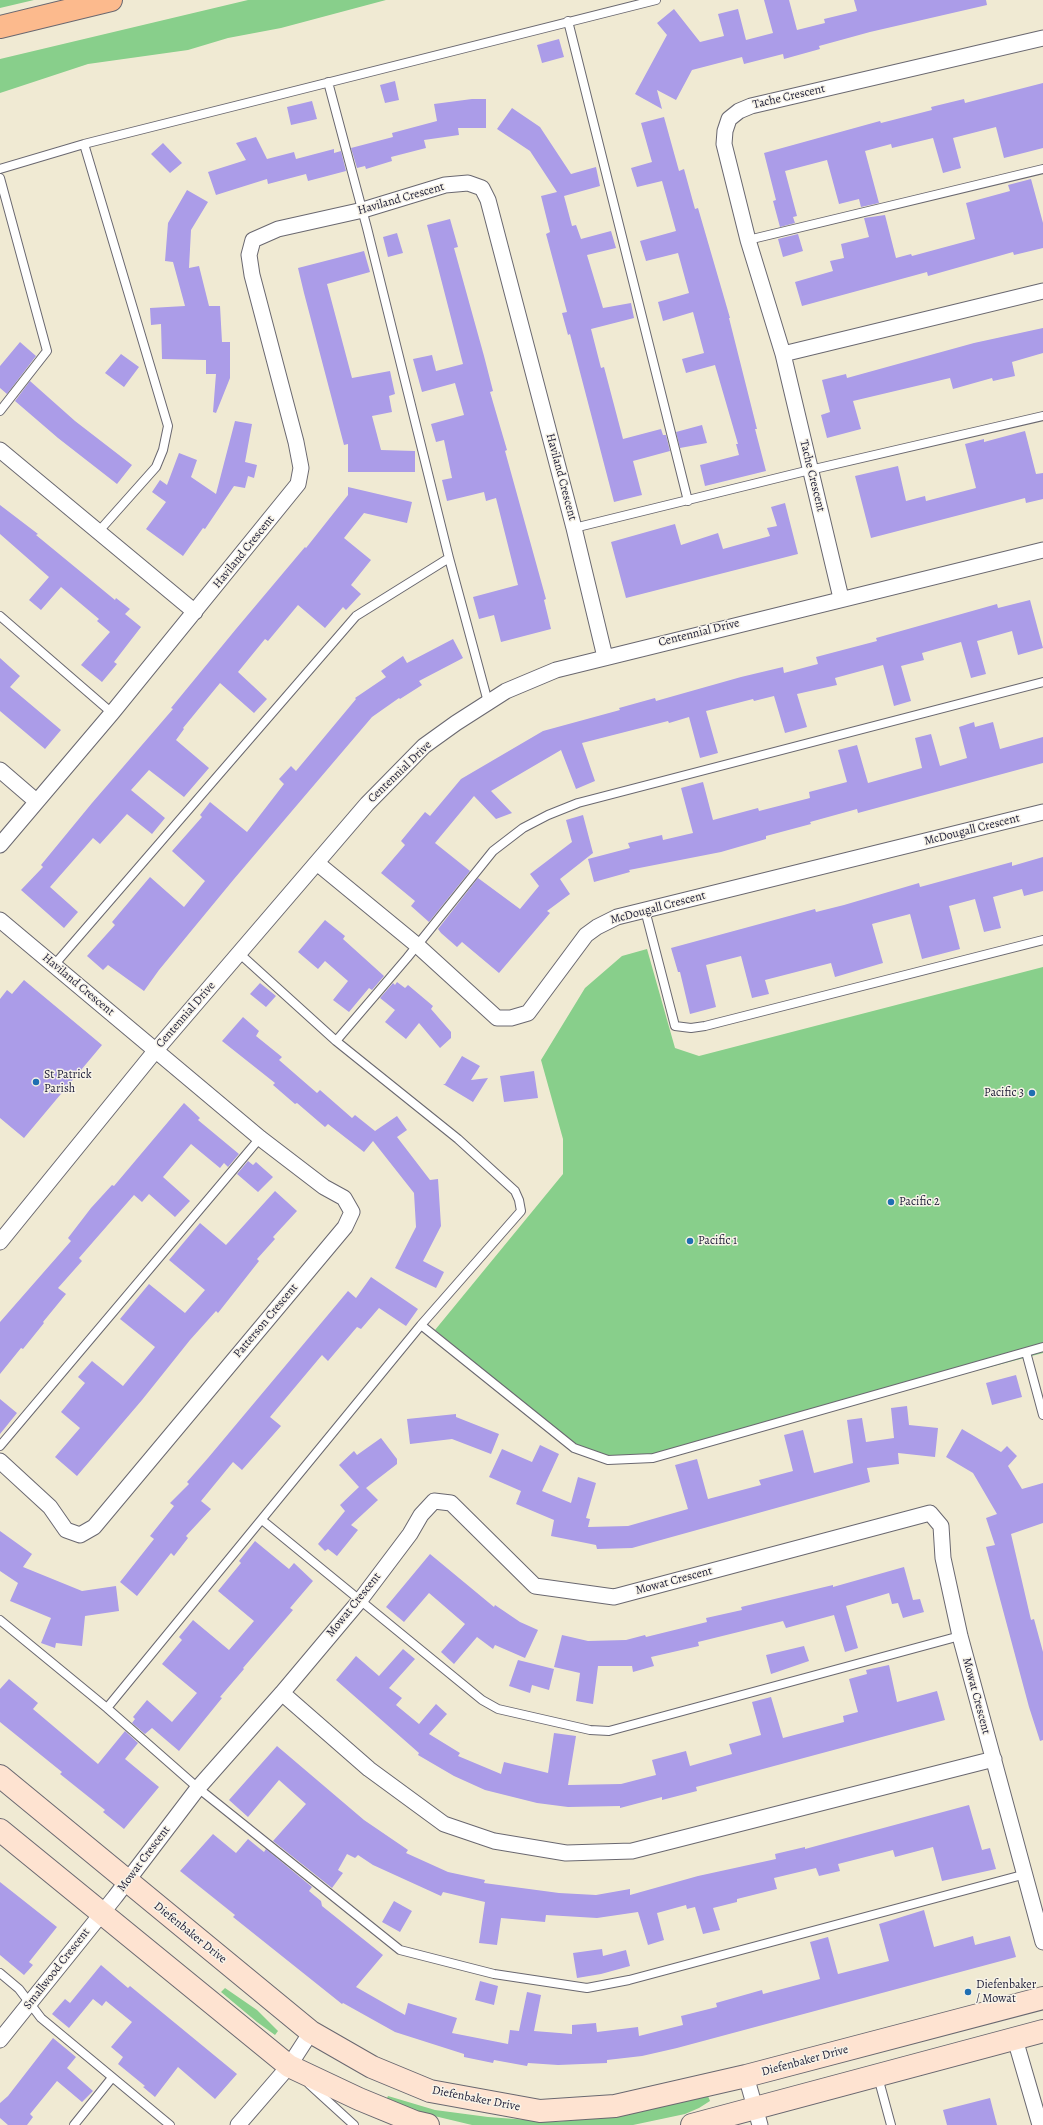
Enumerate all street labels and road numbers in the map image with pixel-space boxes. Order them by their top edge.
street label: Tache Crescent [752,82,826,112]
street label: Haviland Crescent [356,180,446,218]
street label: Haviland Crescent [542,432,580,522]
street label: Tache Crescent [796,439,828,513]
street label: Haviland Crescent [210,513,278,591]
street label: Centennial Drive [657,616,741,650]
street label: Centennial Drive [365,738,435,806]
street label: McDougall Crescent [923,811,1021,849]
street label: McDougall Crescent [609,888,707,928]
street label: Haviland Crescent [39,951,117,1019]
street label: Centennial Drive [153,979,219,1051]
street label: Patterson Crescent [231,1281,301,1361]
street label: Mowat Crescent [634,1564,714,1598]
street label: Mowat Crescent [324,1570,384,1640]
street label: Mowat Crescent [959,1656,993,1736]
street label: Mowat Crescent [115,1823,173,1895]
street label: Diefenbaker Drive [151,1899,229,1967]
street label: Smallwood Crescent [21,1925,93,2013]
street label: Diefenbaker Drive [760,2042,850,2080]
street label: Diefenbaker Drive [431,2083,521,2115]

